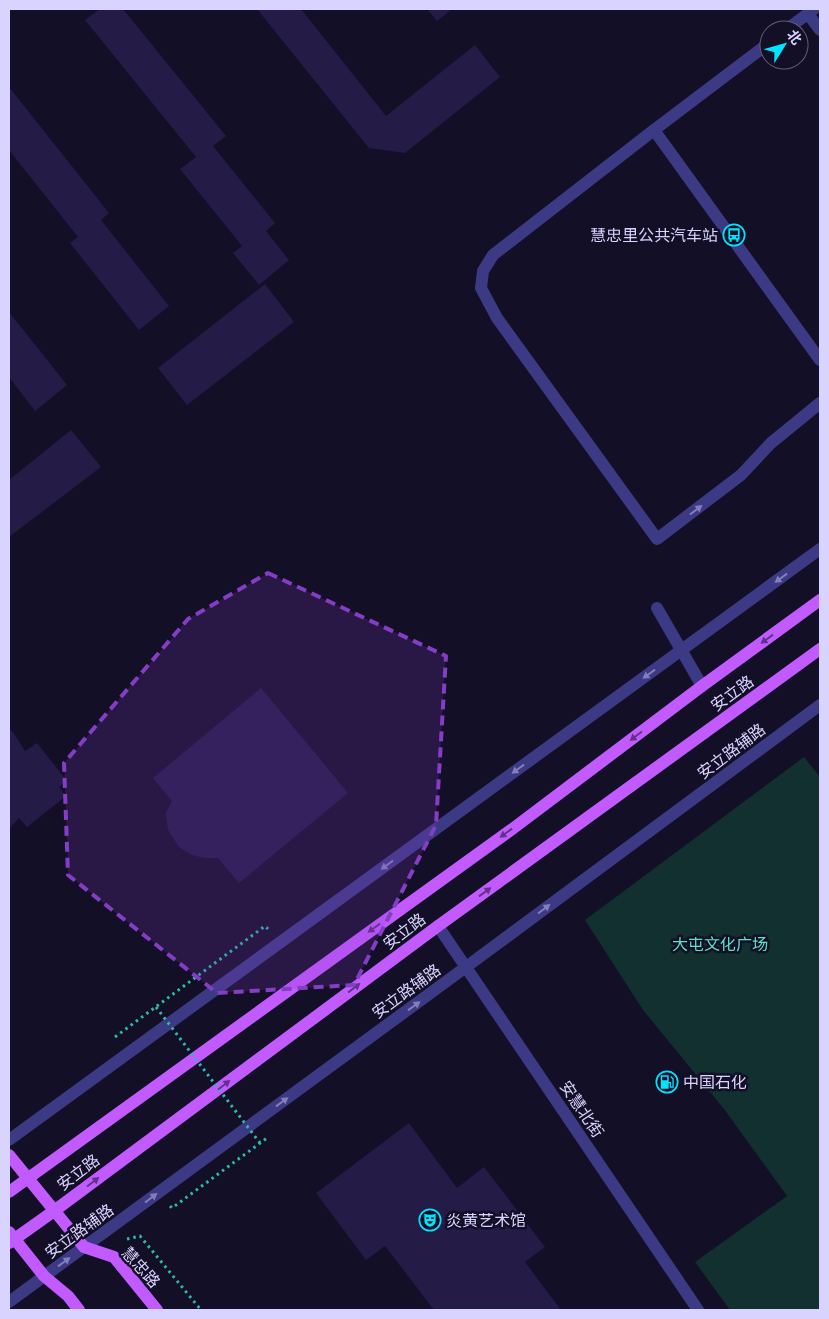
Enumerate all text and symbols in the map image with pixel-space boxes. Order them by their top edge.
north arrow [759,20,809,70]
text: 北 [783,26,806,48]
bus stop icon: 慧忠里公共汽车站 [722,223,746,247]
place label: 慧忠里公共汽车站 [590,226,718,245]
one-way arrow [689,504,702,515]
one-way arrow [774,573,788,583]
one-way arrow [760,634,774,644]
one-way arrow [643,668,656,679]
street label: 安立路 [707,672,757,715]
street label: 安立路辅路 [694,720,769,783]
one-way arrow [630,730,643,741]
one-way arrow [511,764,525,774]
one-way arrow [499,828,513,838]
one-way arrow [380,860,394,870]
one-way arrow [478,887,492,897]
one-way arrow [537,904,550,915]
street label: 安立路 [379,909,429,953]
one-way arrow [367,923,381,933]
park label: 大屯文化广场 [672,935,768,954]
street label: 安立路辅路 [368,960,444,1023]
one-way arrow [347,983,360,994]
one-way arrow [407,1001,420,1011]
fuel station icon: 中国石化 [655,1070,679,1094]
place label: 中国石化 [683,1073,747,1092]
street label: 安慧北街 [556,1077,607,1141]
one-way arrow [217,1080,231,1090]
one-way arrow [275,1097,289,1107]
street label: 安立路 [53,1150,103,1194]
one-way arrow [86,1177,100,1187]
one-way arrow [144,1193,158,1203]
street label: 安立路辅路 [41,1200,117,1263]
theatre icon: 炎黄艺术馆 [418,1208,442,1232]
place label: 炎黄艺术馆 [446,1211,526,1230]
street label: 慧忠路 [118,1243,164,1292]
one-way arrow [57,1257,71,1267]

